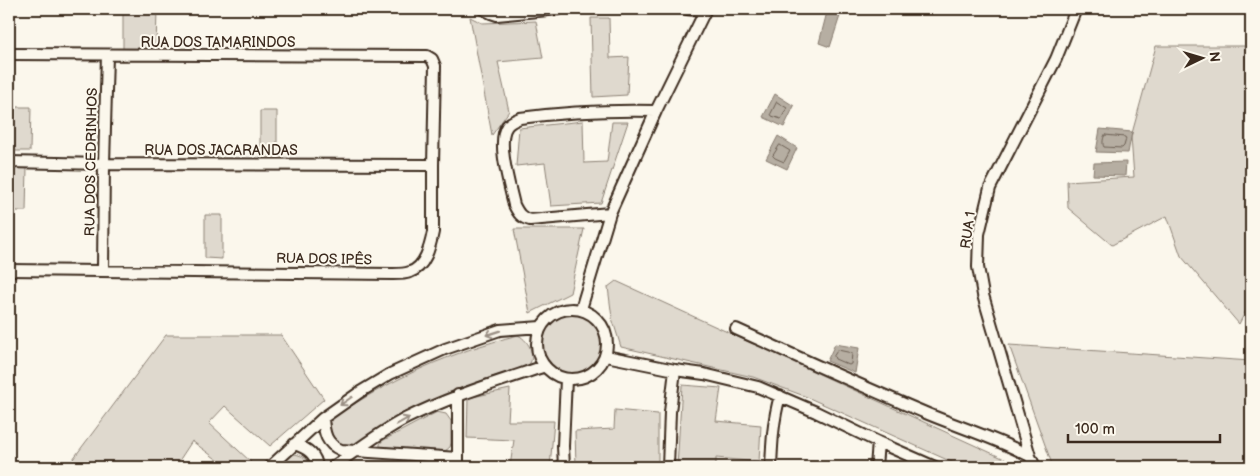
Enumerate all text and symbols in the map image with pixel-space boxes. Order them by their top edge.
north arrow [1178,32,1228,82]
street label: RUA DOS TAMARINDOS [141,34,295,51]
text: N [1206,51,1223,63]
street label: RUA DOS CEDRINHOS [81,88,101,236]
street label: RUA DOS JACARANDAS [144,142,298,159]
street label: RUA 1 [957,210,979,250]
street label: RUA DOS IPÊS [276,249,372,268]
one-way arrow [485,328,501,338]
one-way arrow [339,396,353,406]
scale bar [1068,411,1220,443]
one-way arrow [395,416,410,425]
text: 100 m [1075,420,1115,439]

